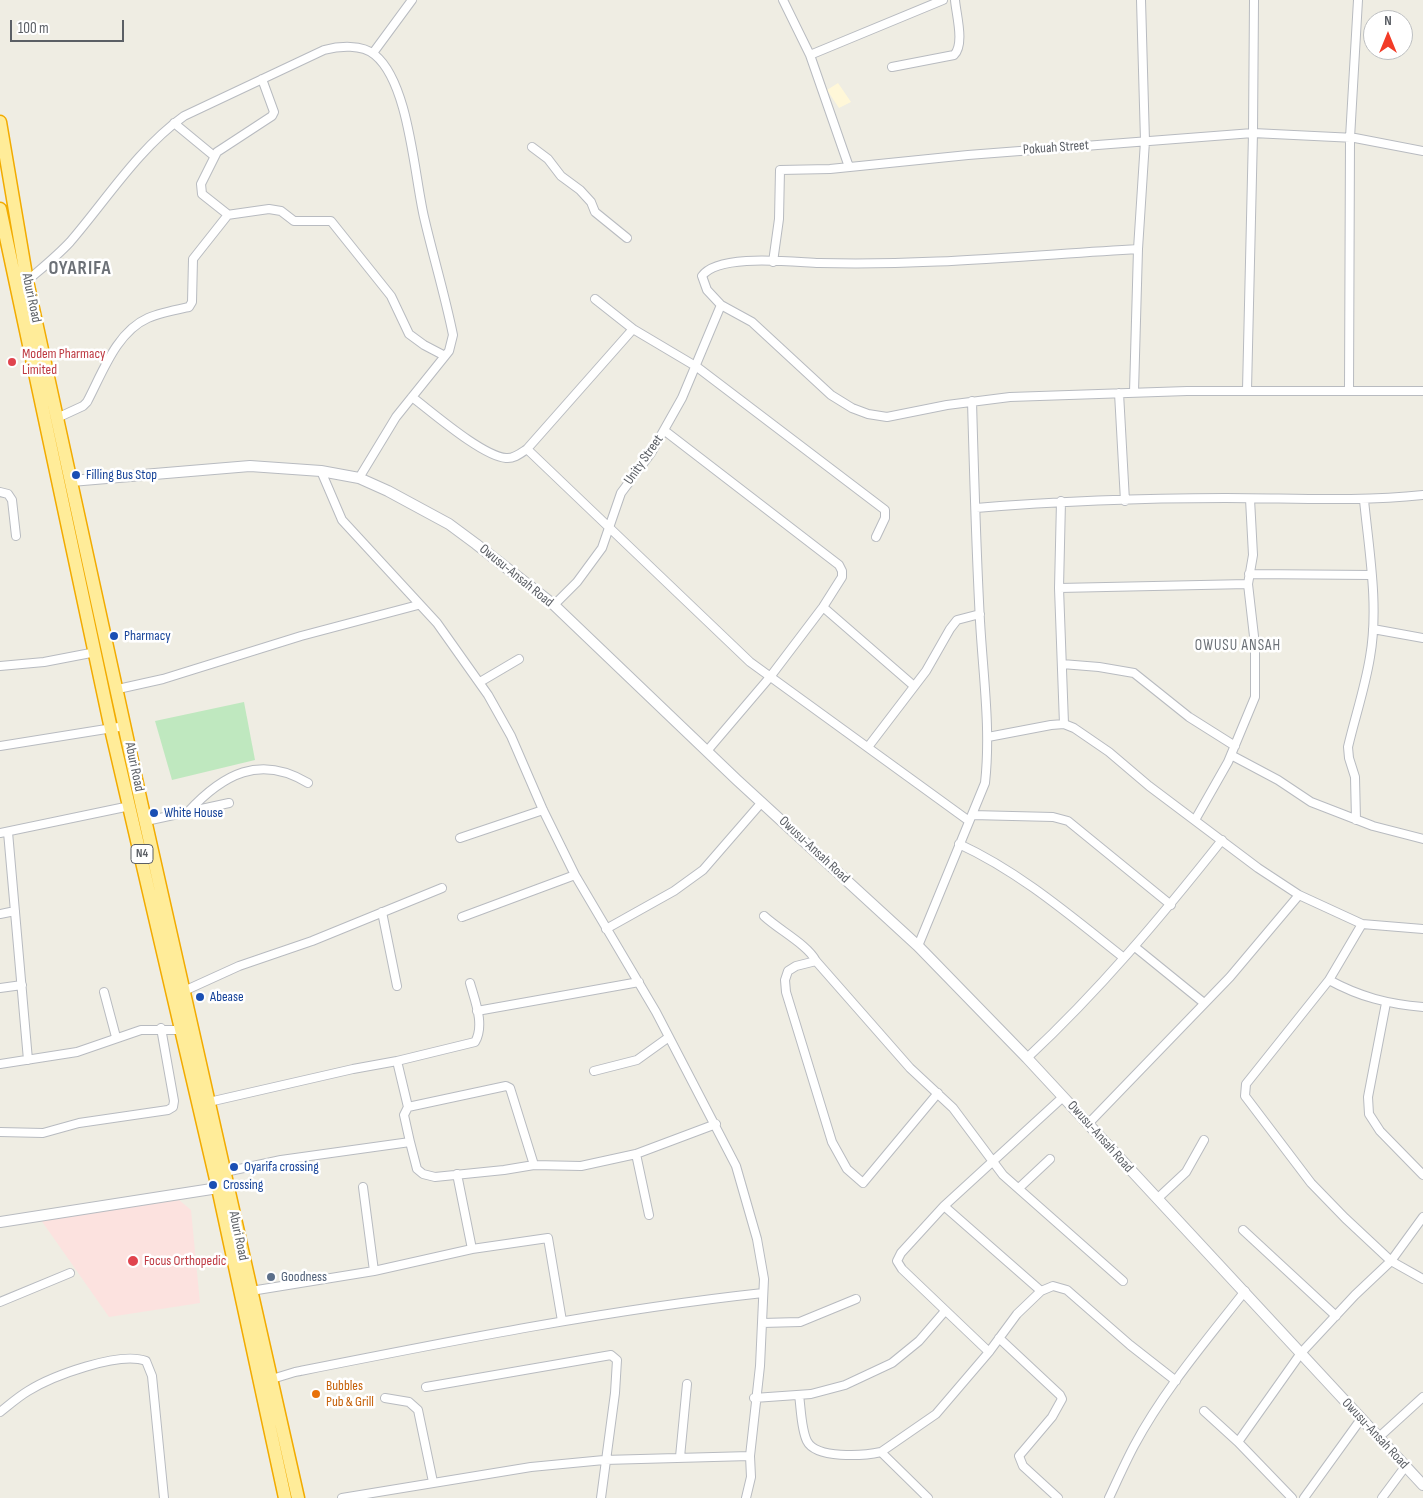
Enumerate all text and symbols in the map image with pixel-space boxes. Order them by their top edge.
scale bar [12,10,126,42]
north arrow [1363,10,1413,60]
text: N [1384,12,1392,29]
text: 100 m [18,19,49,38]
street label: Pokuah Street [1022,137,1090,159]
district label: OYARIFA [48,258,112,280]
street label: Aburi Road [18,272,44,324]
place label: Modem Pharmacy Limited [22,346,105,378]
marker: Modem Pharmacy Limited [6,356,18,368]
street label: Unity Street [621,432,667,488]
place label: Filling Bus Stop [86,467,157,483]
marker: Filling Bus Stop [70,469,82,481]
street label: Owusu-Ansah Road [476,541,556,611]
place label: Pharmacy [124,628,171,644]
marker: Pharmacy [108,630,120,642]
district label: OWUSU ANSAH [1193,637,1283,655]
street label: Aburi Road [121,741,147,793]
place label: White House [164,805,223,821]
marker: White House [148,807,160,819]
street label: Owusu-Ansah Road [775,813,853,887]
road number: N4 [131,844,153,864]
place label: Abease [210,989,244,1005]
marker: Abease [194,991,206,1003]
street label: Owusu-Ansah Road [1063,1098,1137,1176]
place label: Oyarifa crossing [244,1159,319,1175]
marker: Oyarifa crossing [228,1161,240,1173]
place label: Crossing [223,1177,263,1193]
marker: Crossing [207,1179,219,1191]
street label: Aburi Road [225,1210,251,1262]
place label: Focus Orthopedic [144,1253,226,1269]
marker: Focus Orthopedic [126,1254,140,1268]
place label: Goodness [281,1269,327,1285]
marker: Goodness [265,1271,277,1283]
place label: Bubbles Pub & Grill [326,1378,374,1410]
marker: Bubbles Pub & Grill [310,1388,322,1400]
street label: Owusu-Ansah Road [1338,1395,1412,1473]

